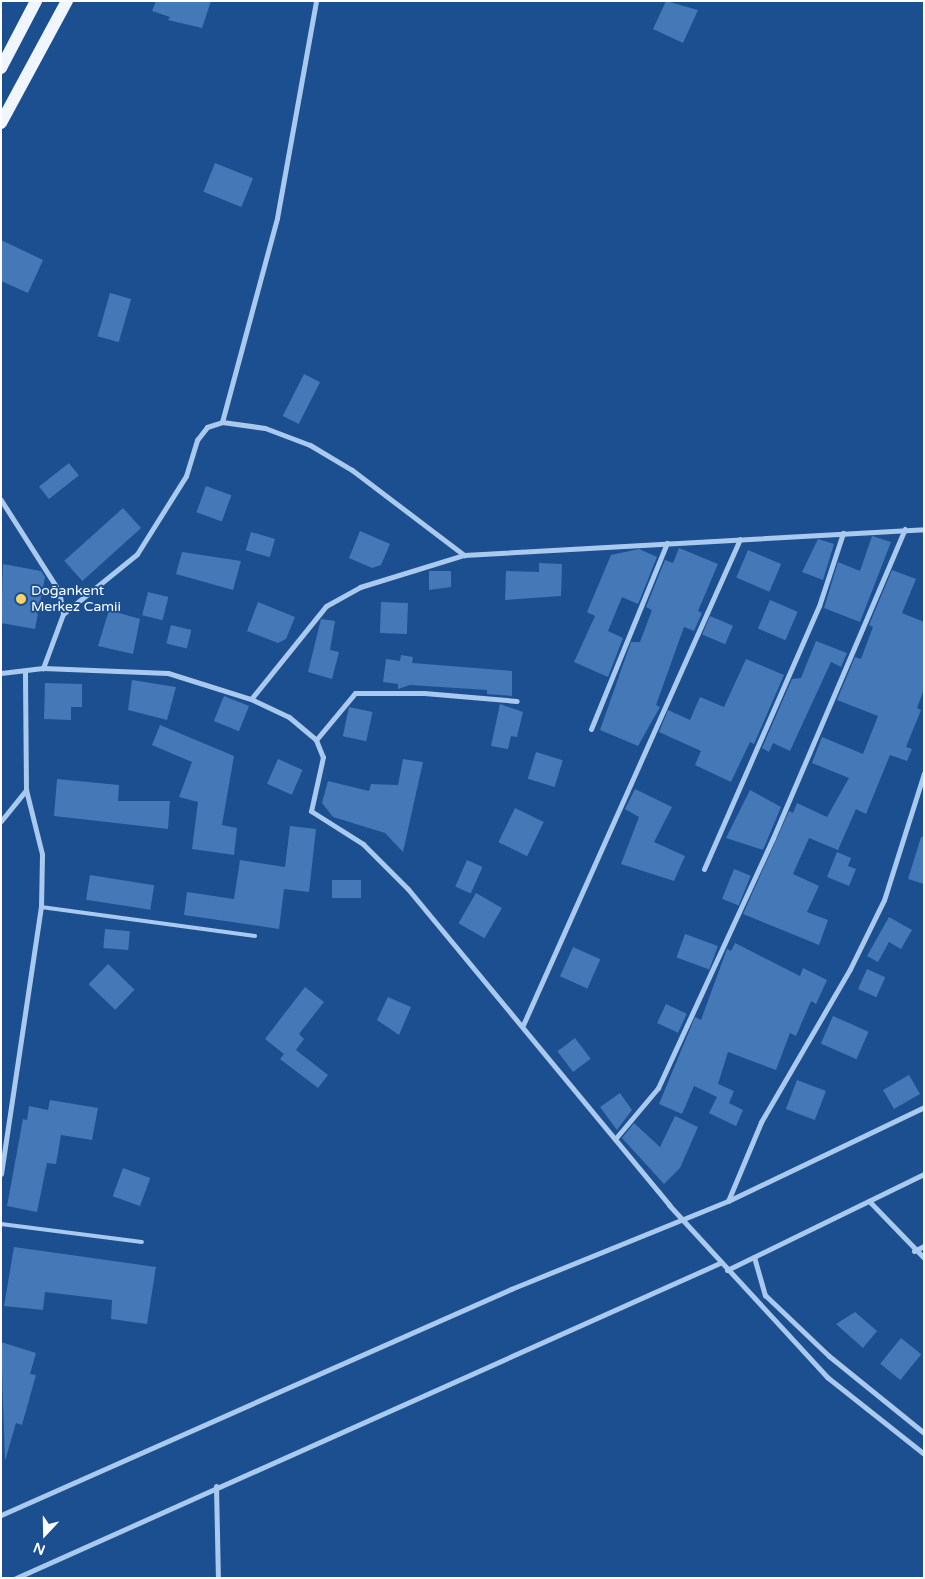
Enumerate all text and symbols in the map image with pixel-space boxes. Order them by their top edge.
place label: Doğankent Merkez Camii [31,583,121,616]
marker: Doğankent Merkez Camii [15,593,27,605]
north arrow [20,1509,70,1559]
text: N [31,1539,48,1558]

